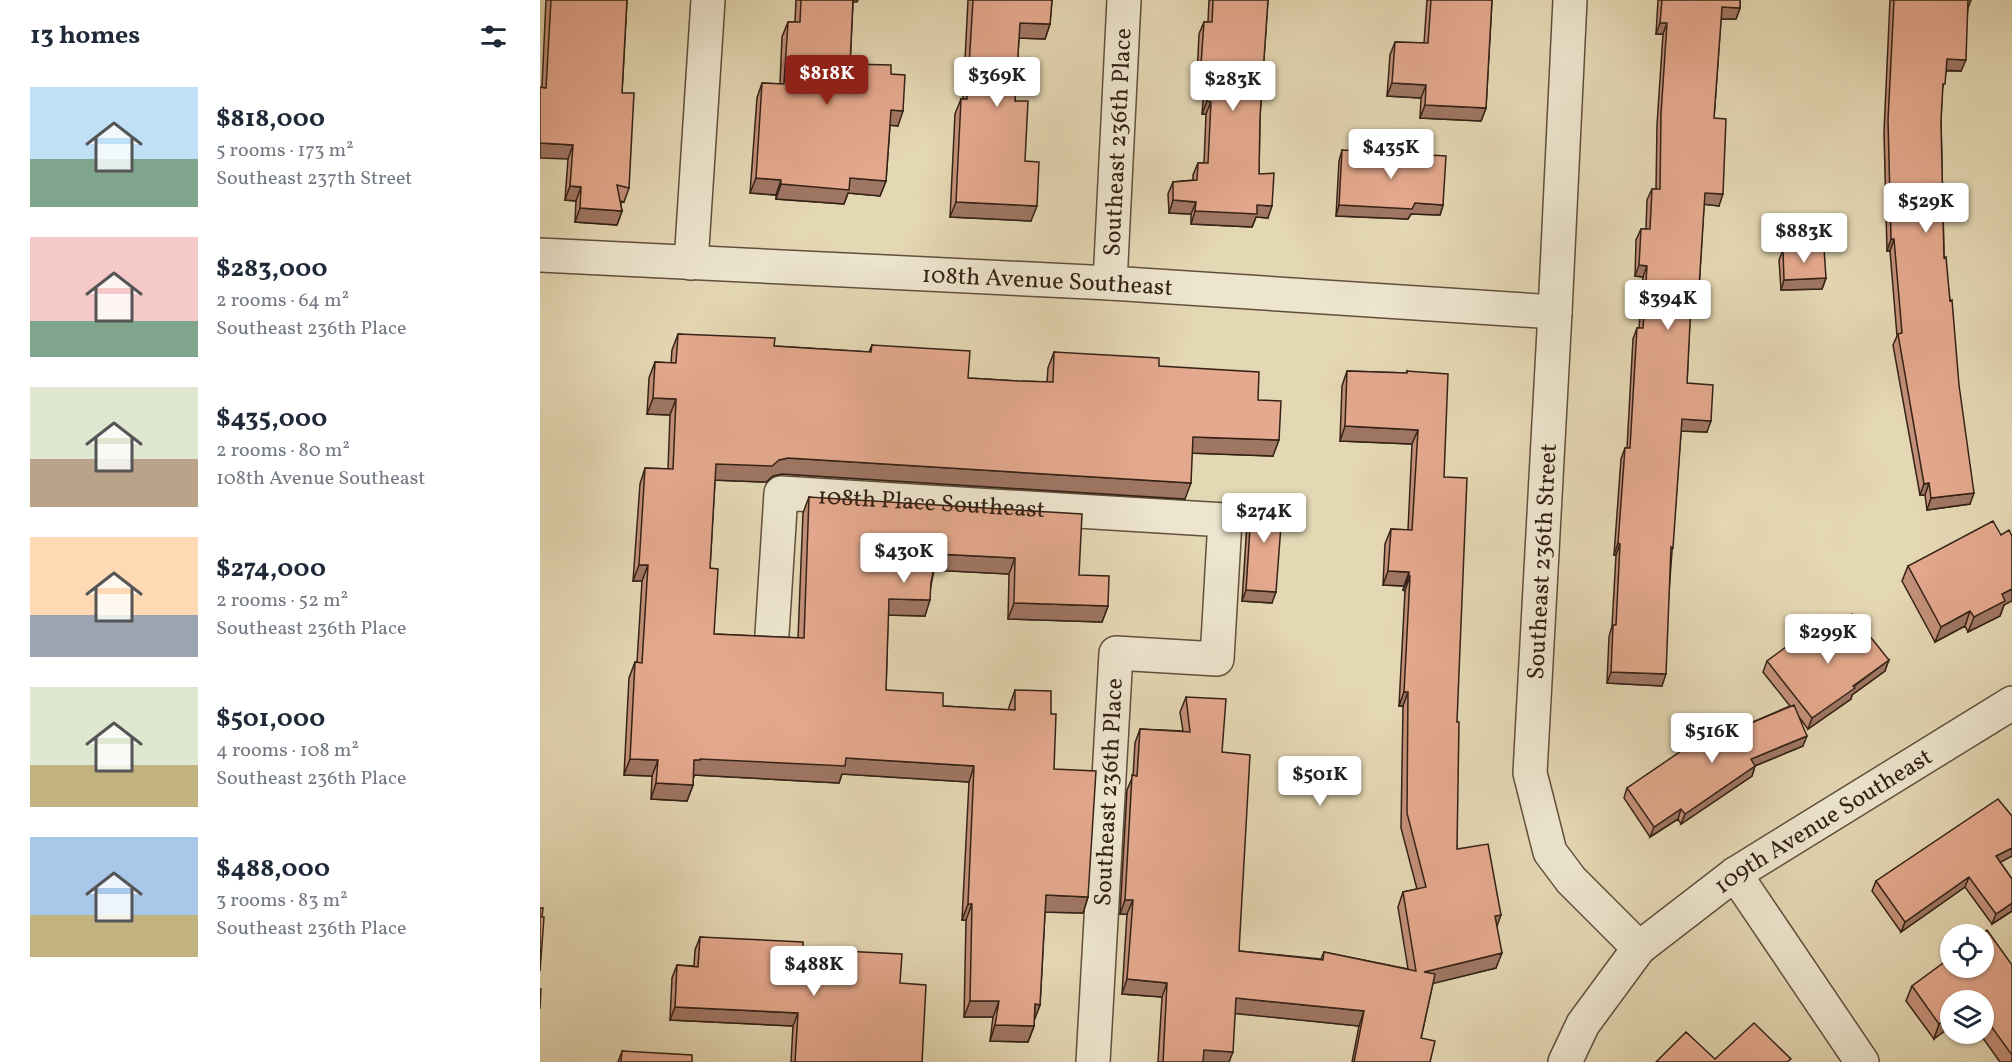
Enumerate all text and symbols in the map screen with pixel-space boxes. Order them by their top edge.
text: 13 homes [30,18,140,54]
icon: filters [477,20,510,53]
street label: Southeast 236th Place [1096,27,1142,257]
pin: $818K [785,55,869,106]
pin: $369K [955,57,1039,108]
text: $818K [799,60,855,88]
pin: $283K [1191,61,1275,112]
text: $369K [968,62,1026,90]
text: $283K [1204,66,1262,94]
text: $818,000 [216,101,325,137]
icon: home [78,111,150,183]
pin: $435K [1349,129,1433,180]
text: $435K [1363,134,1419,162]
text: 5 rooms · 173 m² [216,137,354,165]
text: Southeast 237th Street [216,165,412,193]
pin: $529K [1884,183,1968,234]
text: $529K [1898,188,1954,216]
pin: $883K [1762,213,1846,264]
text: $883K [1775,218,1833,246]
text: $283,000 [216,251,328,287]
street label: 108th Avenue Southeast [921,259,1174,306]
icon: home [78,261,150,333]
pin: $394K [1626,280,1710,331]
text: $394K [1639,285,1697,313]
text: 2 rooms · 64 m² [216,287,349,315]
text: Southeast 236th Place [216,315,406,343]
text: $435,000 [216,401,327,437]
icon: home [78,411,150,483]
text: 2 rooms · 80 m² [216,437,350,465]
street label: Southeast 236th Street [1520,443,1567,680]
text: 108th Avenue Southeast [216,465,425,493]
street label: 108th Place Southeast [817,480,1046,528]
pin: $274K [1222,493,1306,544]
text: $274K [1236,498,1292,526]
pin: $430K [862,533,946,584]
text: $430K [874,538,934,566]
text: $274,000 [216,551,326,587]
icon: home [78,561,150,633]
text: 2 rooms · 52 m² [216,587,348,615]
pin: $299K [1786,614,1870,665]
text: Southeast 236th Place [216,615,406,643]
text: $299K [1799,619,1857,647]
street label: Southeast 236th Place [1087,677,1133,907]
text: $501,000 [216,701,325,737]
icon: home [78,711,150,783]
pin: $516K [1670,713,1754,764]
text: $516K [1685,718,1739,746]
text: 4 rooms · 108 m² [216,737,359,765]
street label: 109th Avenue Southeast [1708,741,1940,903]
pin: $501K [1278,756,1362,807]
text: $501K [1292,761,1348,789]
text: Southeast 236th Place [216,765,406,793]
text: $488,000 [216,851,330,887]
icon: home [78,861,150,933]
text: 3 rooms · 83 m² [216,887,348,915]
text: Southeast 236th Place [216,915,406,943]
map controls [1940,924,1994,1044]
button: locate [1940,924,1994,978]
pin: $488K [772,946,856,997]
text: $488K [784,951,844,979]
button: layers [1940,990,1994,1044]

